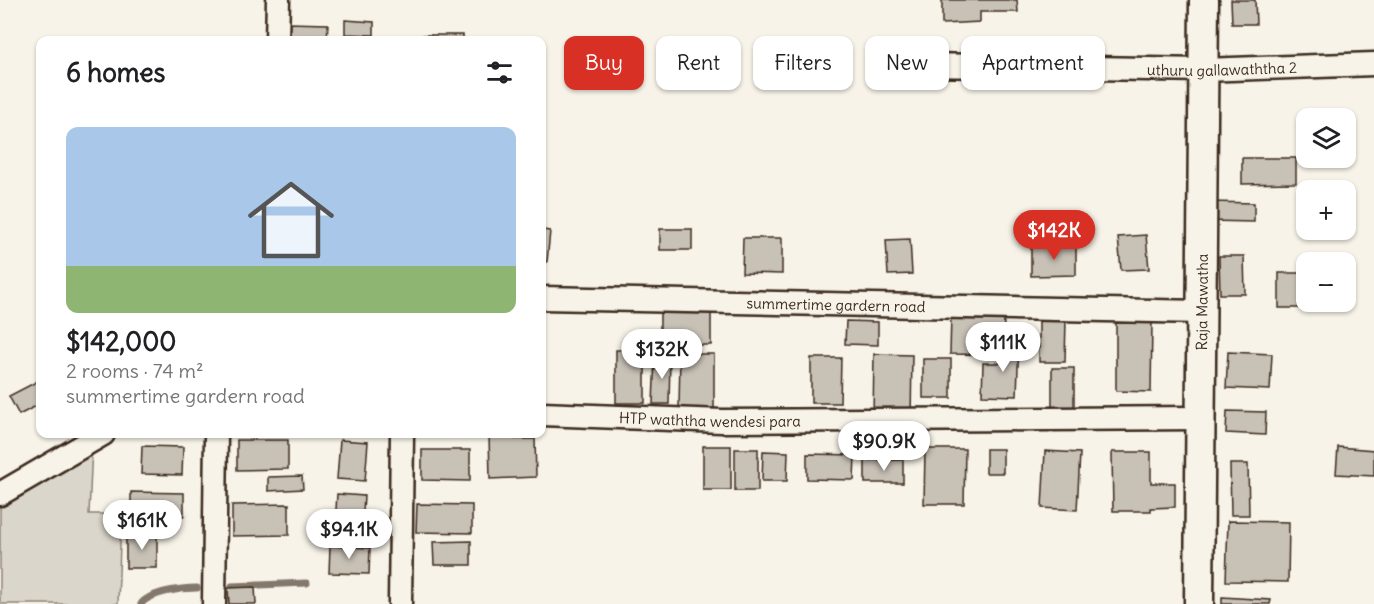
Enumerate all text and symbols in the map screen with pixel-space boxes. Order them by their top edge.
chip: Buy [564,36,644,90]
chip: Rent [656,36,741,90]
chip: Filters [753,36,853,90]
chip: New [865,36,949,90]
chip: Apartment [961,36,1105,90]
text: 6 homes [66,56,165,89]
icon: filters [483,56,516,89]
street label: uthuru gallawaththa 2 [1147,57,1297,80]
map controls [1296,108,1356,312]
button: layers [1296,108,1356,168]
icon: home [237,166,345,274]
button: + [1296,180,1356,240]
pin: $142K [1012,210,1096,261]
text: $142K [1027,217,1081,242]
button: − [1296,252,1356,312]
street label: Raja Mawatha [1192,253,1211,351]
street label: summertime gardern road [746,293,926,316]
pin: $111K [961,322,1045,373]
text: $142,000 [66,325,176,358]
pin: $132K [620,329,704,380]
text: $111K [980,329,1026,354]
text: $132K [635,336,689,361]
text: 2 rooms · 74 m² [66,358,203,383]
text: summertime gardern road [66,383,305,408]
street label: HTP waththa wendesi para [619,407,801,431]
pin: $90.9K [835,421,933,472]
text: $90.9K [852,428,916,453]
pin: $161K [100,500,184,551]
text: $161K [117,507,167,532]
pin: $94.1K [300,509,398,560]
text: $94.1K [320,516,378,541]

